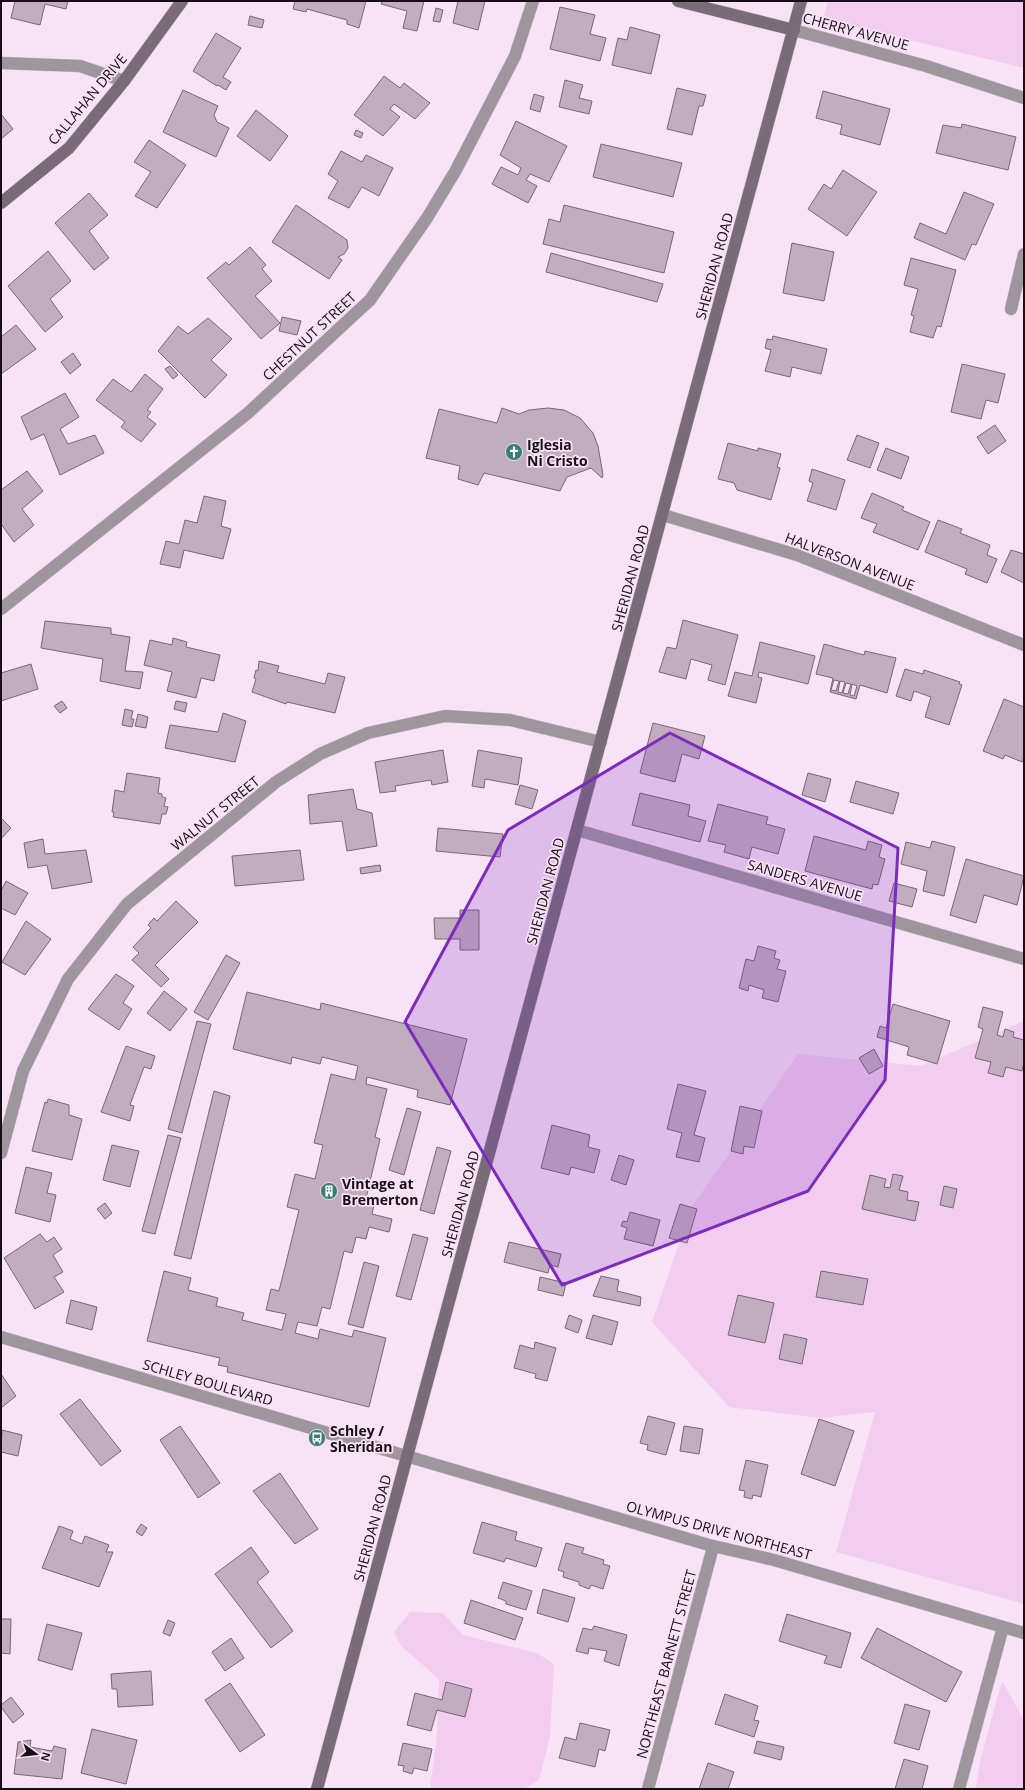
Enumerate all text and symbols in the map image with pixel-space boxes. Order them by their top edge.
street label: CHERRY AVENUE [801,8,911,54]
street label: CALLAHAN DRIVE [43,49,131,149]
street label: SHERIDAN ROAD [691,210,737,322]
street label: CHESTNUT STREET [258,287,360,384]
place label: Iglesia Ni Cristo [527,435,588,470]
church icon: Iglesia Ni Cristo [504,442,524,462]
street label: SHERIDAN ROAD [607,522,653,634]
street label: HALVERSON AVENUE [782,527,918,595]
street label: WALNUT STREET [167,771,263,855]
street label: SHERIDAN ROAD [522,835,568,947]
street label: SANDERS AVENUE [745,855,865,905]
street label: SHERIDAN ROAD [437,1148,483,1260]
place label: Vintage at Bremerton [342,1174,418,1209]
building icon: Vintage at Bremerton [319,1181,339,1201]
street label: SCHLEY BOULEVARD [141,1354,275,1410]
place label: Schley / Sheridan [330,1421,392,1456]
bus stop icon: Schley / Sheridan [307,1428,327,1448]
street label: SHERIDAN ROAD [349,1472,395,1584]
street label: OLYMPUS DRIVE NORTHEAST [624,1496,814,1564]
street label: NORTHEAST BARNETT STREET [632,1567,700,1761]
north arrow [16,1734,56,1774]
text: N [38,1750,55,1763]

